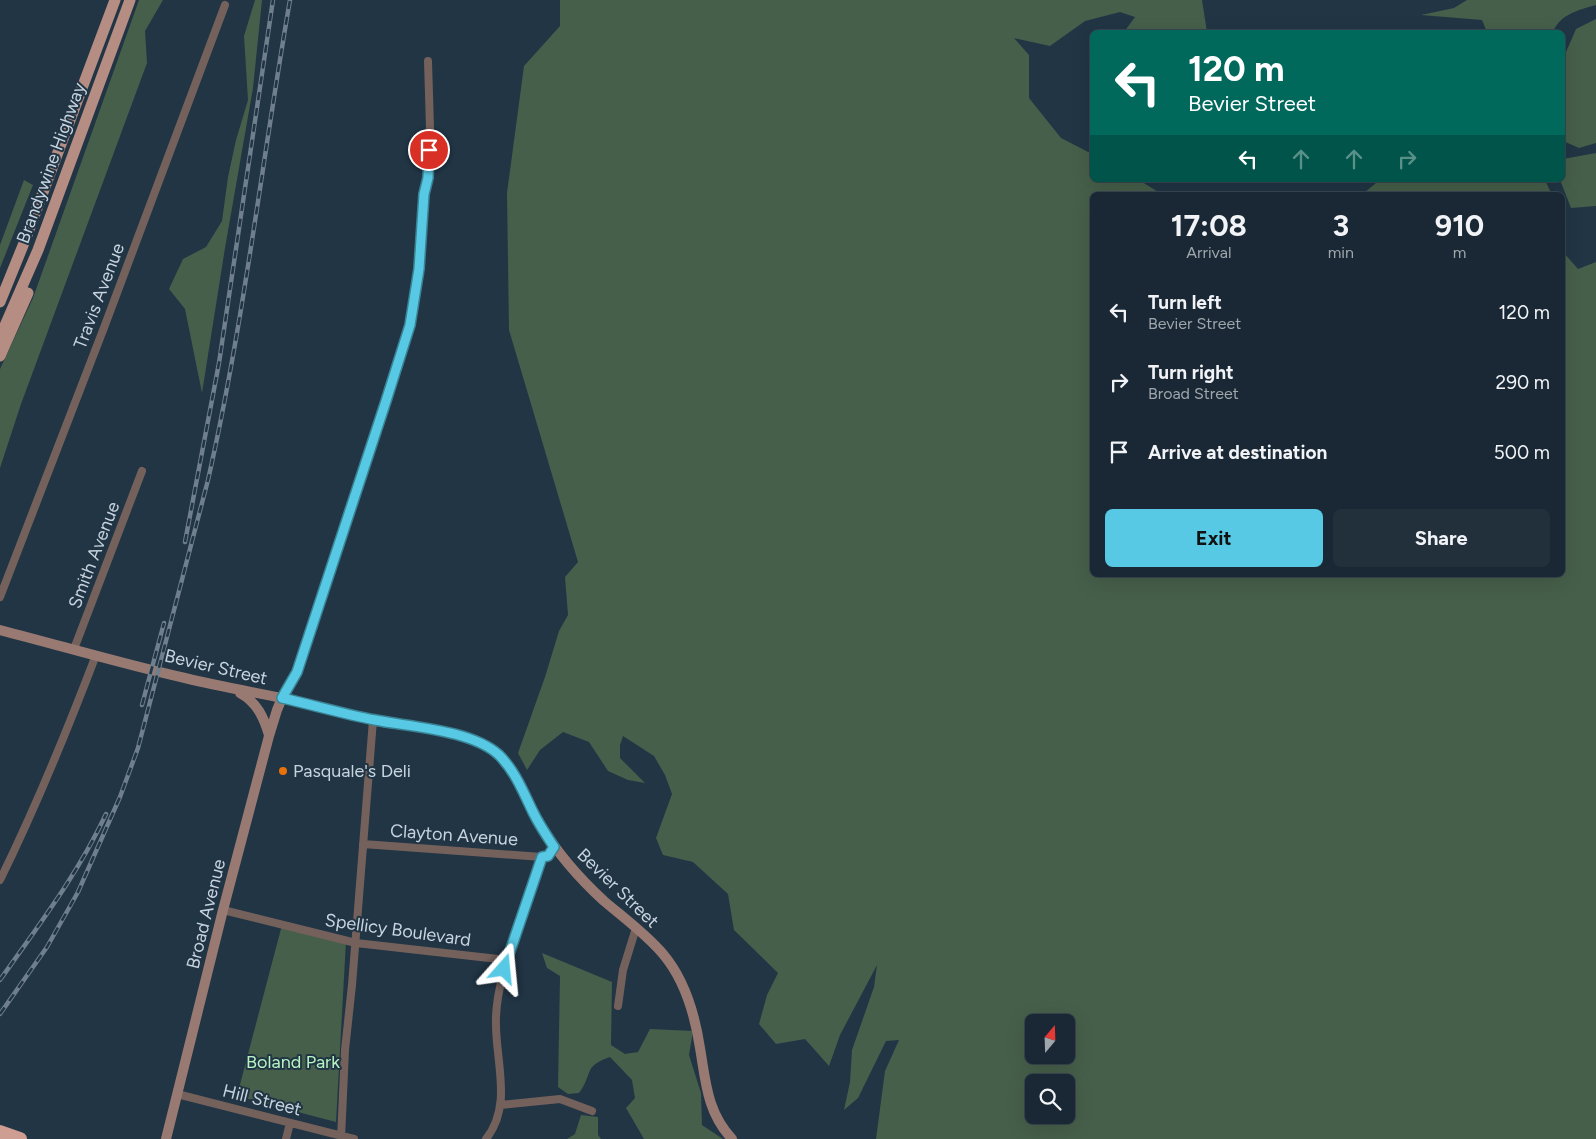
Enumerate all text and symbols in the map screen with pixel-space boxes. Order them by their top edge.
text: 120 m [1188,48,1285,90]
icon: left [1105,50,1170,115]
street label: Brandywine Highway [12,79,91,246]
text: Bevier Street [1188,90,1316,117]
pin [408,129,450,171]
icon: arrive [415,136,443,164]
icon: left [1234,145,1262,173]
icon: ahead [1287,145,1315,173]
icon: ahead [1340,145,1368,173]
icon: right [1393,145,1421,173]
text: 17:08 [1171,207,1247,244]
text: 3 [1332,207,1349,244]
text: 910 [1435,207,1484,244]
street label: Travis Avenue [69,240,129,352]
text: Arrival [1186,243,1231,262]
text: min [1328,243,1354,262]
text: m [1453,243,1466,262]
text: Turn left [1148,291,1222,314]
icon: left [1105,298,1133,326]
text: 120 m [1498,301,1550,324]
text: Bevier Street [1148,314,1241,333]
text: Turn right [1148,361,1234,384]
icon: right [1105,368,1133,396]
text: 290 m [1496,371,1550,394]
text: Broad Street [1148,384,1239,403]
icon: arrive [1105,438,1133,466]
text: Arrive at destination [1148,441,1327,464]
text: 500 m [1494,441,1550,464]
street label: Smith Avenue [64,498,125,612]
button: Exit [1105,509,1323,567]
button: Share [1333,509,1550,567]
street label: Bevier Street [162,644,270,690]
place label: Pasquale's Deli [293,760,411,782]
marker: Pasquale's Deli [277,765,289,777]
street label: Clayton Avenue [389,820,519,850]
street label: Bevier Street [573,844,664,932]
street label: Broad Avenue [182,857,230,971]
street label: Spellicy Boulevard [324,909,472,951]
position arrow [477,942,529,994]
north arrow [1025,1014,1075,1064]
map controls [1025,1014,1075,1124]
park label: Boland Park [246,1051,340,1073]
button: search [1025,1074,1075,1124]
street label: Hill Street [220,1080,304,1120]

